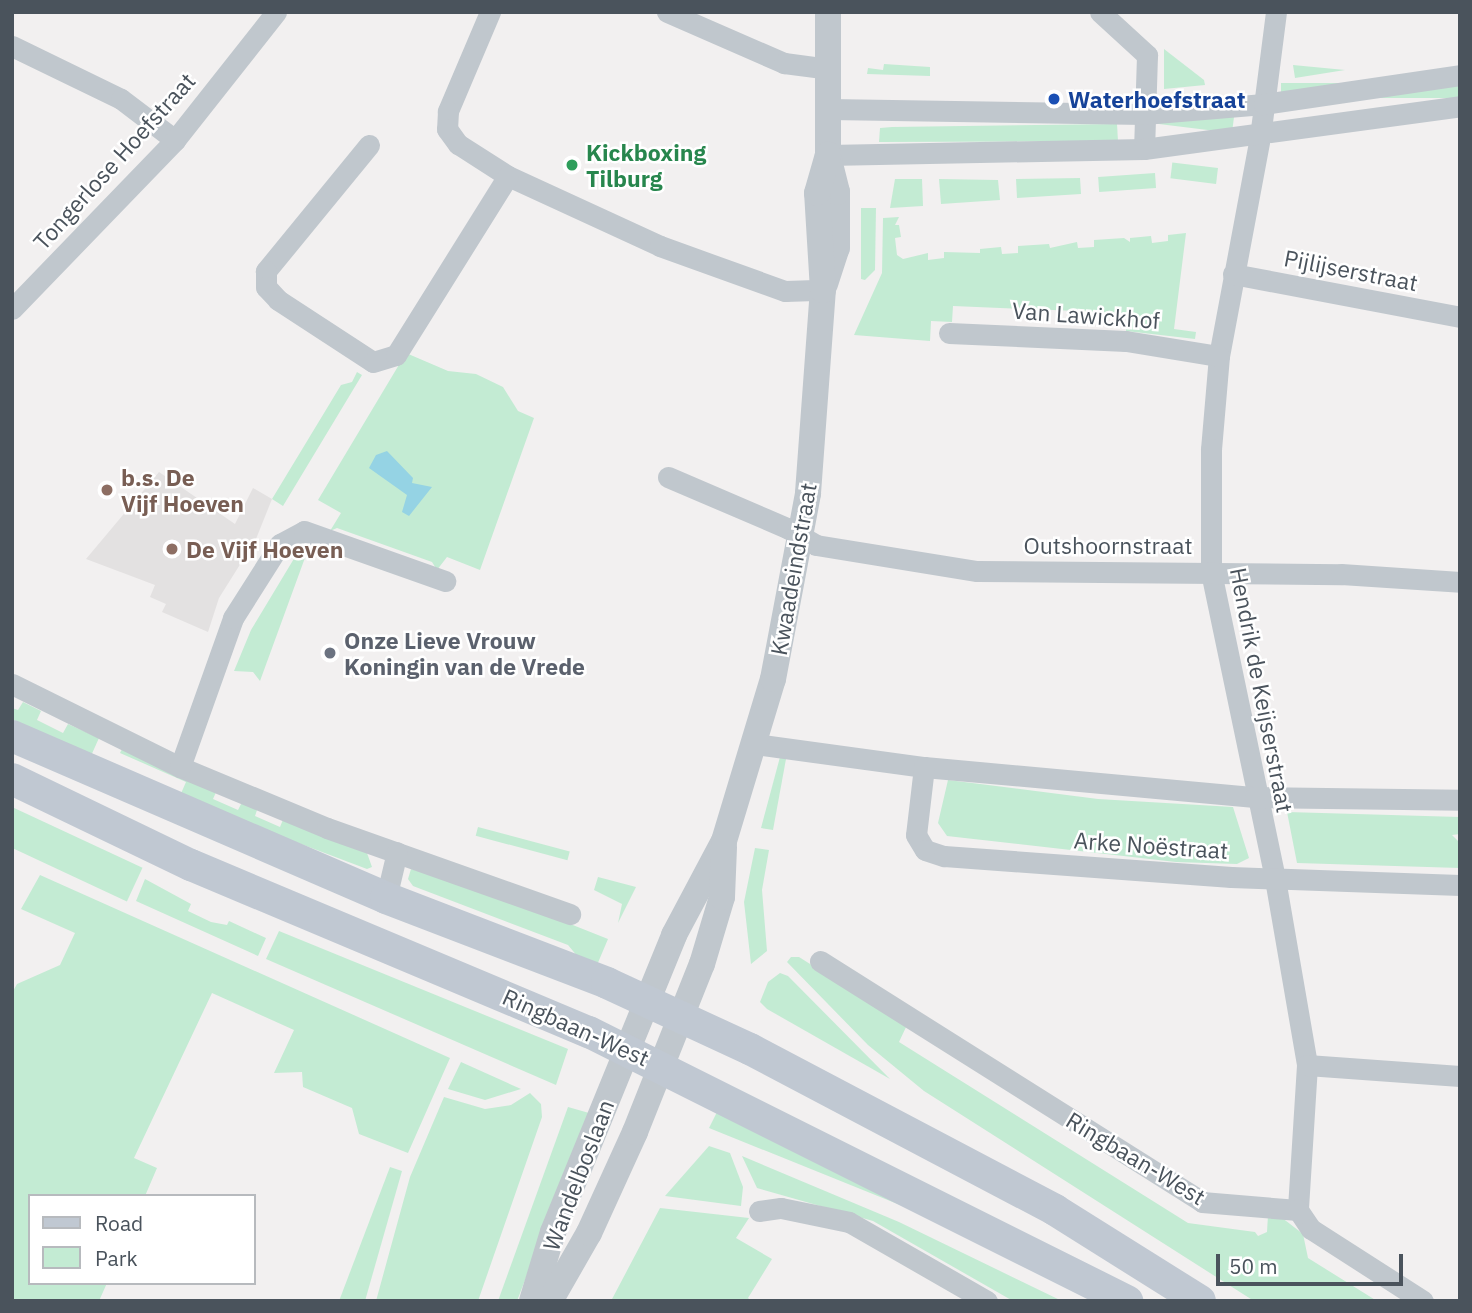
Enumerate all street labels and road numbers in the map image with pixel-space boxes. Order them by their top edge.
street label: Tongerlose Hoefstraat [27,67,201,255]
street label: Pijlijserstraat [1282,244,1420,296]
street label: Van Lawickhof [1011,296,1161,334]
street label: Kwaadeindstraat [764,481,822,657]
street label: Outshoornstraat [1023,531,1193,559]
street label: Hendrik de Keijserstraat [1225,565,1299,815]
street label: Arke Noëstraat [1073,826,1229,864]
street label: Ringbaan-West [498,982,654,1072]
street label: Wandelboslaan [537,1096,619,1254]
street label: Ringbaan-West [1061,1106,1211,1210]

